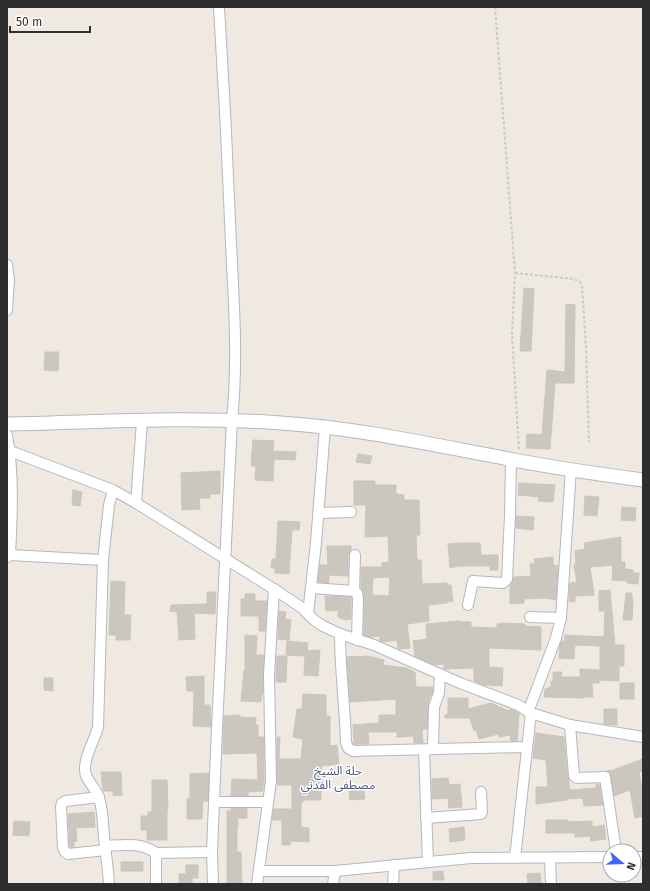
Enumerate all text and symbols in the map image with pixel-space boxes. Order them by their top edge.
scale bar [10,8,90,34]
text: 50 m [16,15,42,29]
district label: حلة الشيخ مصطفى الفدني [301,764,375,795]
north arrow [602,843,642,883]
text: N [624,861,638,872]

